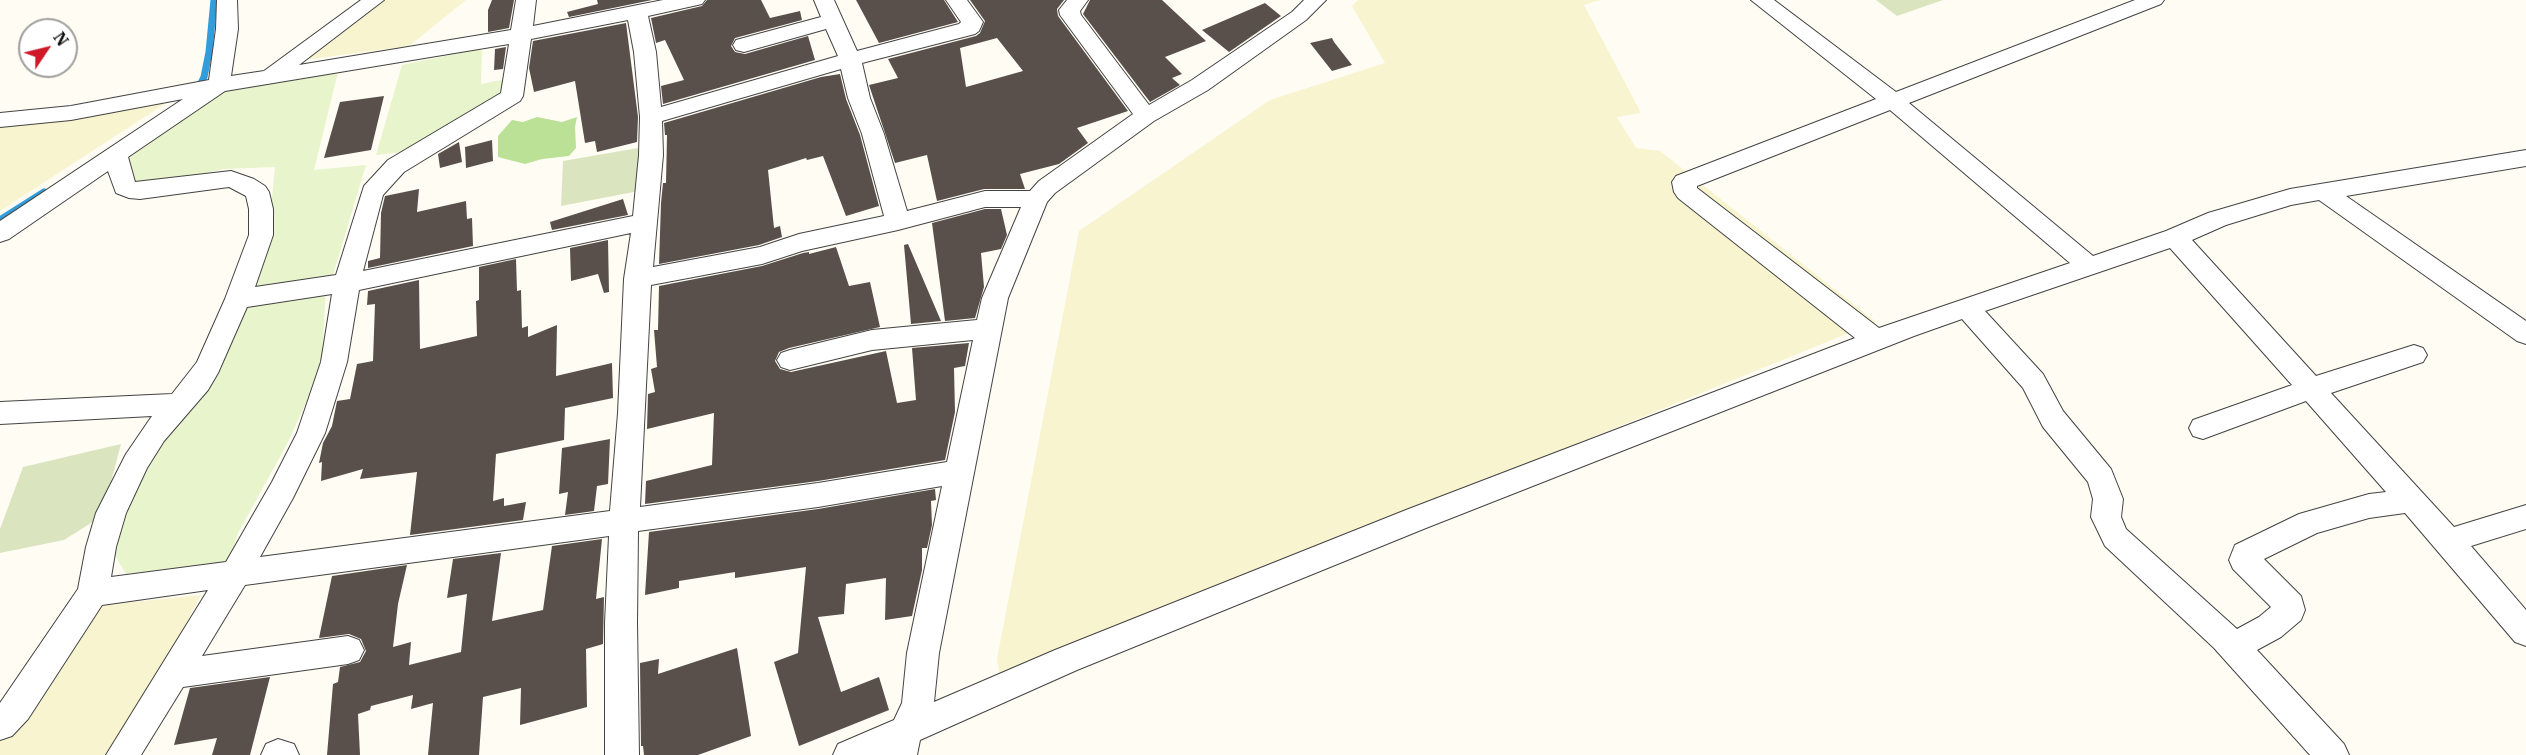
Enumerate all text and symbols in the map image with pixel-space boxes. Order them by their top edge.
north arrow [18,18,78,78]
text: N [49,28,73,50]

